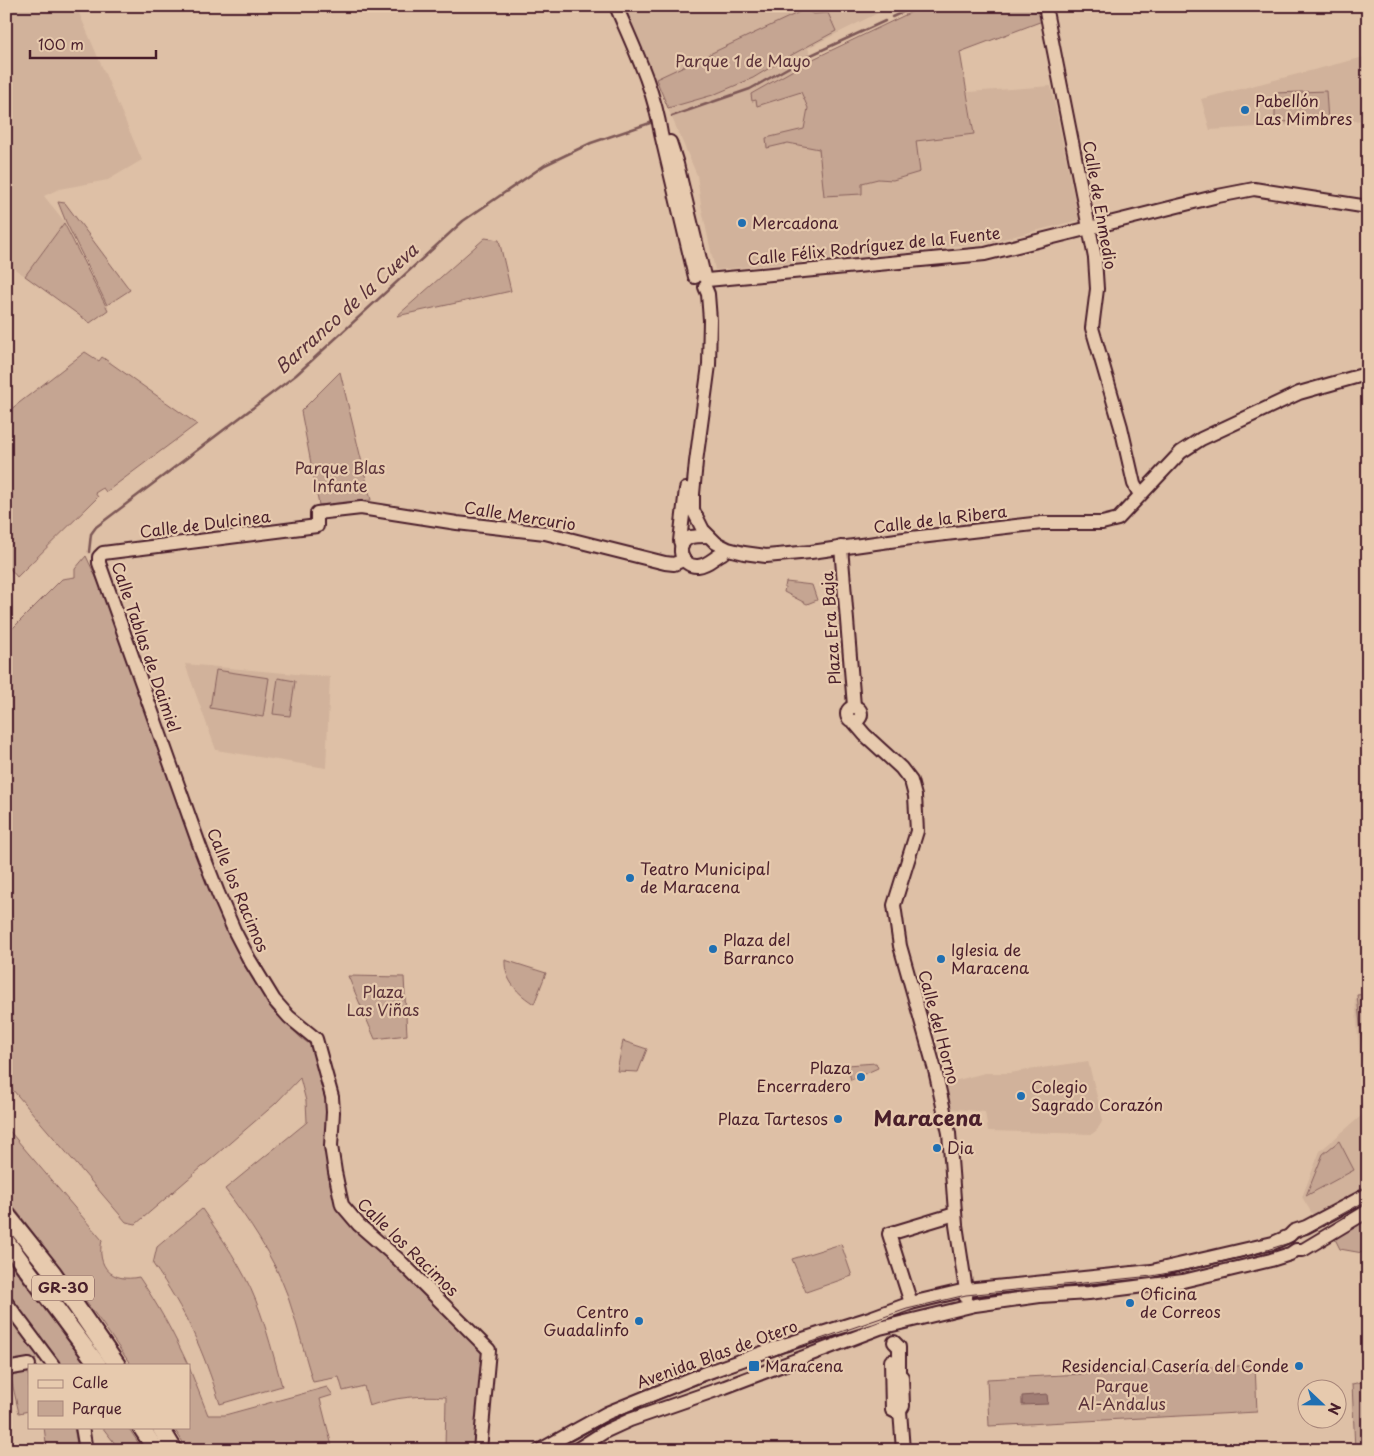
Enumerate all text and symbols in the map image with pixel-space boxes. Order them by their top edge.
scale bar [30,28,156,60]
text: 100 m [38,32,84,55]
park label: Parque 1 de Mayo [675,48,811,72]
place label: Pabellón Las Mimbres [1255,88,1352,130]
marker: Pabellón Las Mimbres [1239,104,1251,116]
street label: Calle de Enmedio [1078,139,1124,271]
place label: Mercadona [752,210,838,234]
marker: Mercadona [736,217,748,229]
street label: Calle Félix Rodríguez de la Fuente [746,220,1002,270]
water label: Barranco de la Cueva [269,236,424,380]
park label: Parque Blas Infante [295,455,385,497]
street label: Calle Mercurio [463,494,578,536]
street label: Calle de la Ribera [872,498,1008,538]
street label: Calle de Dulcinea [138,503,272,543]
street label: Calle Tablas de Daimiel [106,558,187,735]
street label: Plaza Era Baja [814,571,846,686]
street label: Calle los Racimos [202,824,276,955]
place label: Teatro Municipal de Maracena [640,856,770,898]
marker: Teatro Municipal de Maracena [624,872,636,884]
place label: Plaza del Barranco [723,927,794,969]
place label: Iglesia de Maracena [951,937,1029,979]
marker: Plaza del Barranco [707,943,719,955]
marker: Iglesia de Maracena [935,953,947,965]
street label: Calle del Horno [913,967,967,1087]
park label: Plaza Las Viñas [347,979,419,1021]
place label: Plaza Encerradero [756,1055,851,1097]
marker: Plaza Encerradero [855,1071,867,1083]
place label: Colegio Sagrado Corazón [1031,1074,1163,1116]
marker: Colegio Sagrado Corazón [1015,1090,1027,1102]
district label: Maracena [874,1101,982,1133]
place label: Plaza Tartesos [718,1106,828,1130]
marker: Plaza Tartesos [832,1113,844,1125]
place label: Dia [947,1135,974,1159]
marker: Dia [931,1142,943,1154]
street label: Calle los Racimos [353,1192,465,1301]
road number: GR-30 [32,1276,94,1300]
place label: Oficina de Correos [1140,1281,1221,1323]
marker: Oficina de Correos [1124,1297,1136,1309]
place label: Centro Guadalinfo [543,1299,629,1341]
street label: Avenida Blas de Otero [633,1313,801,1393]
marker: Centro Guadalinfo [633,1315,645,1327]
place label: Maracena [765,1353,843,1377]
place label: Residencial Casería del Conde [1061,1353,1289,1377]
marker: Maracena [747,1359,761,1373]
marker: Residencial Casería del Conde [1293,1360,1305,1372]
legend [28,1364,190,1428]
text: Calle [72,1370,109,1393]
park label: Parque Al-Andalus [1078,1373,1166,1415]
north arrow [1296,1378,1346,1428]
text: Parque [72,1396,122,1419]
text: N [1323,1400,1346,1418]

